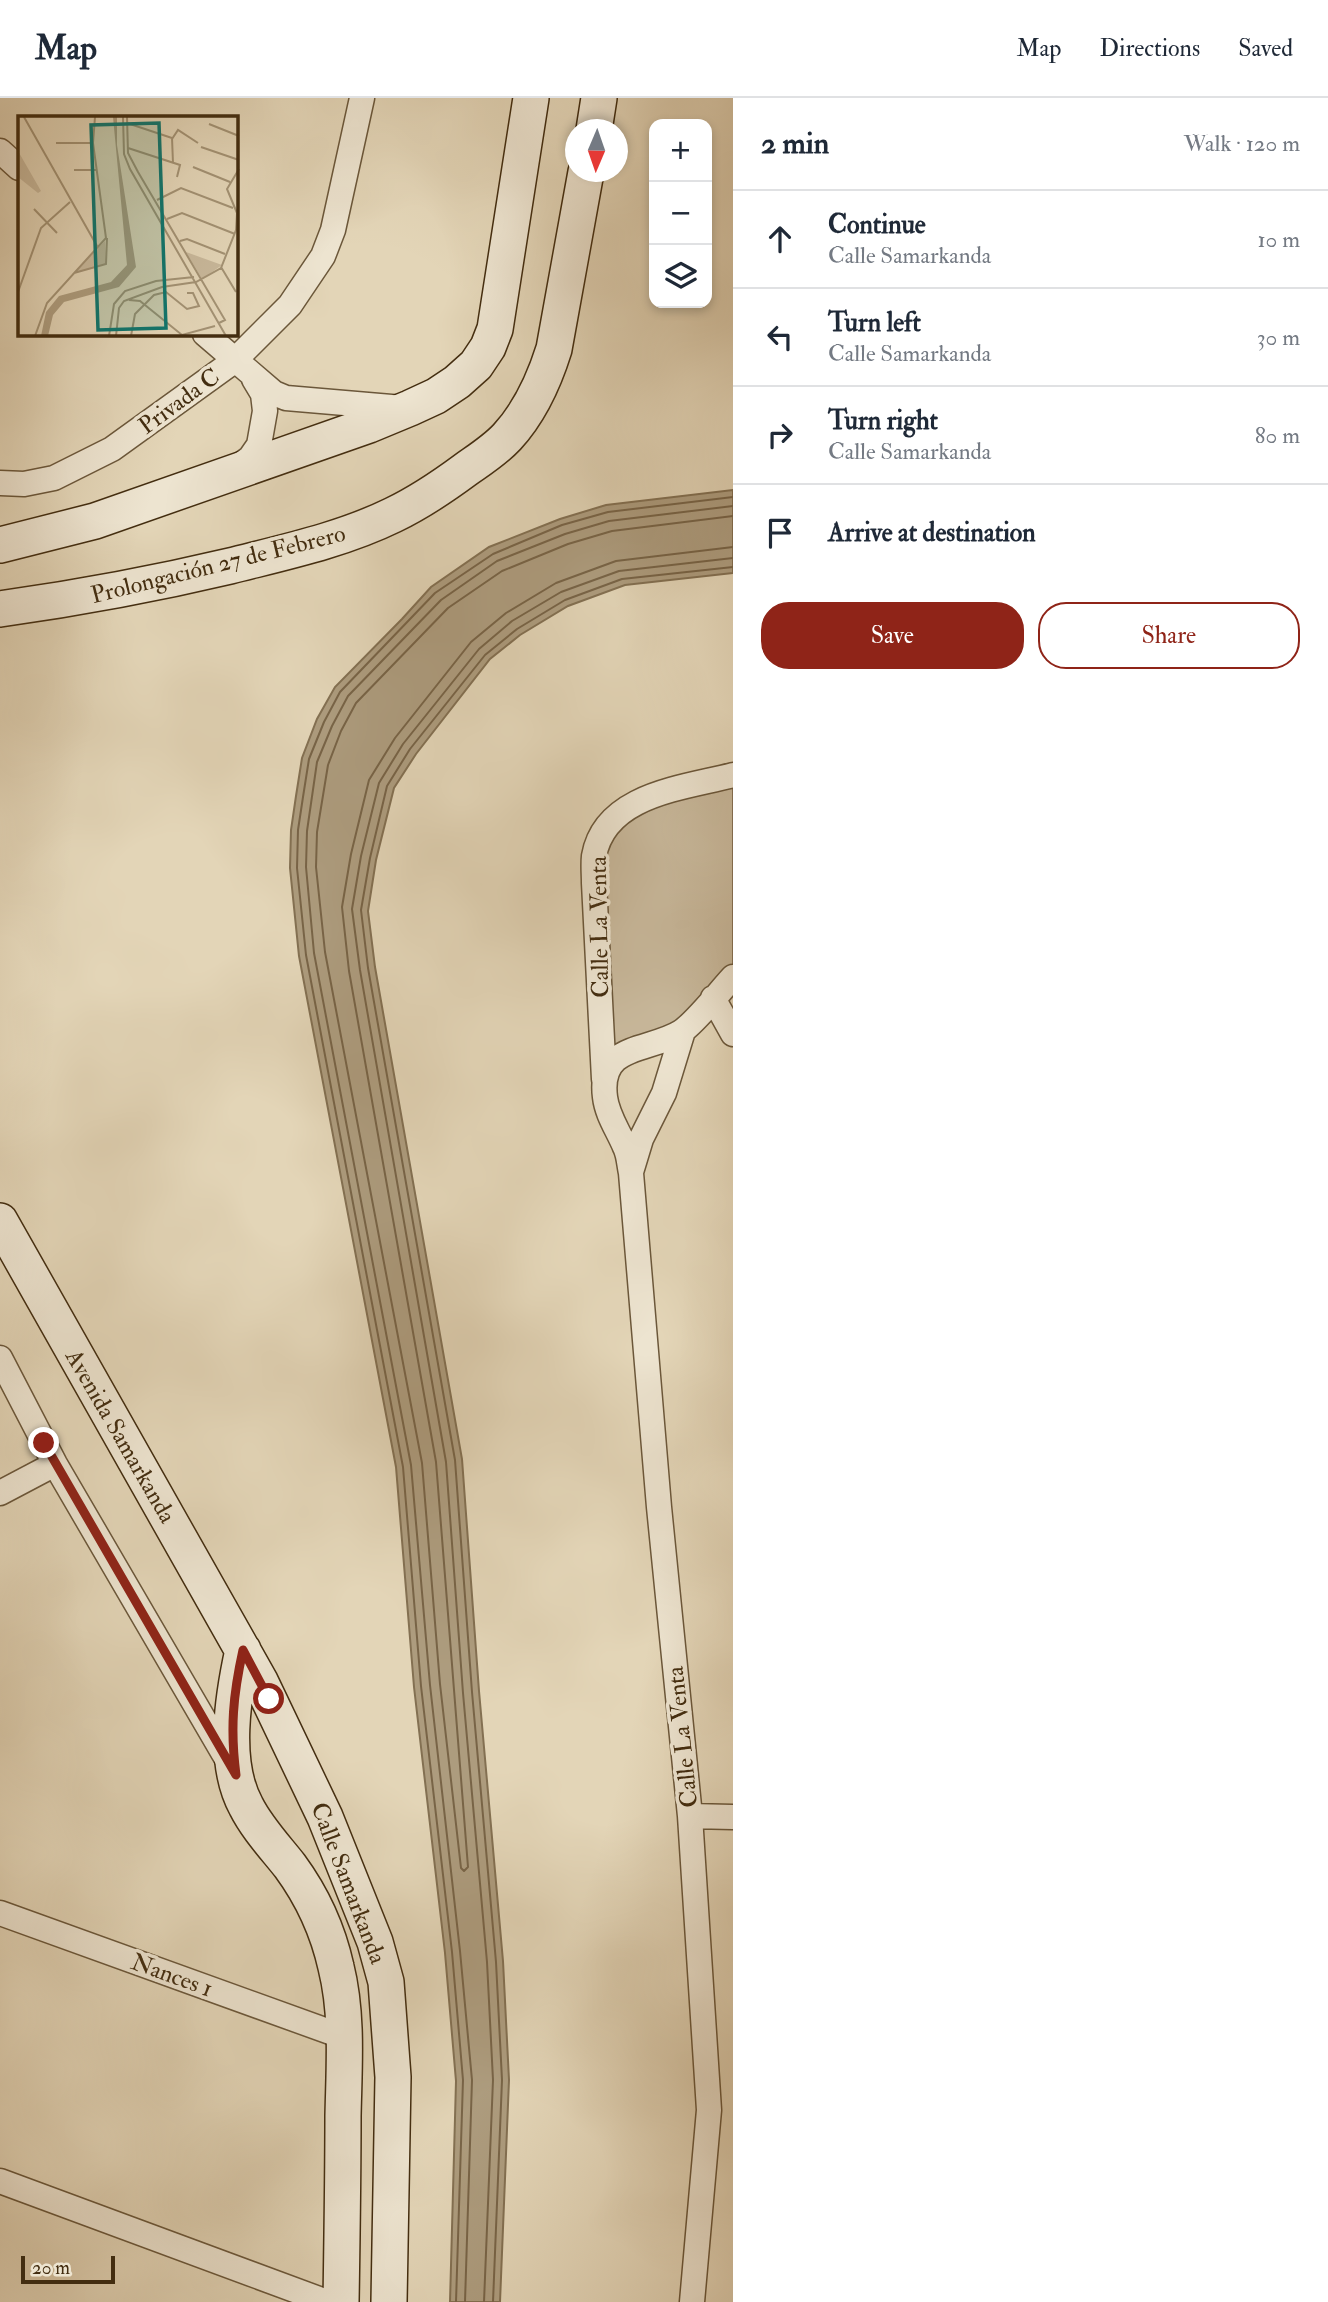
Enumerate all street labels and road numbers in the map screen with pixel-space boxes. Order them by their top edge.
street label: Privada C [132,361,226,441]
street label: Prolongación 27 de Febrero [88,518,349,611]
street label: Calle La Venta [583,855,616,998]
street label: Avenida Samarkanda [58,1343,184,1530]
street label: Calle La Venta [660,1664,705,1809]
street label: Calle Samarkanda [304,1798,394,1969]
street label: Nances 1 [127,1946,217,2005]

